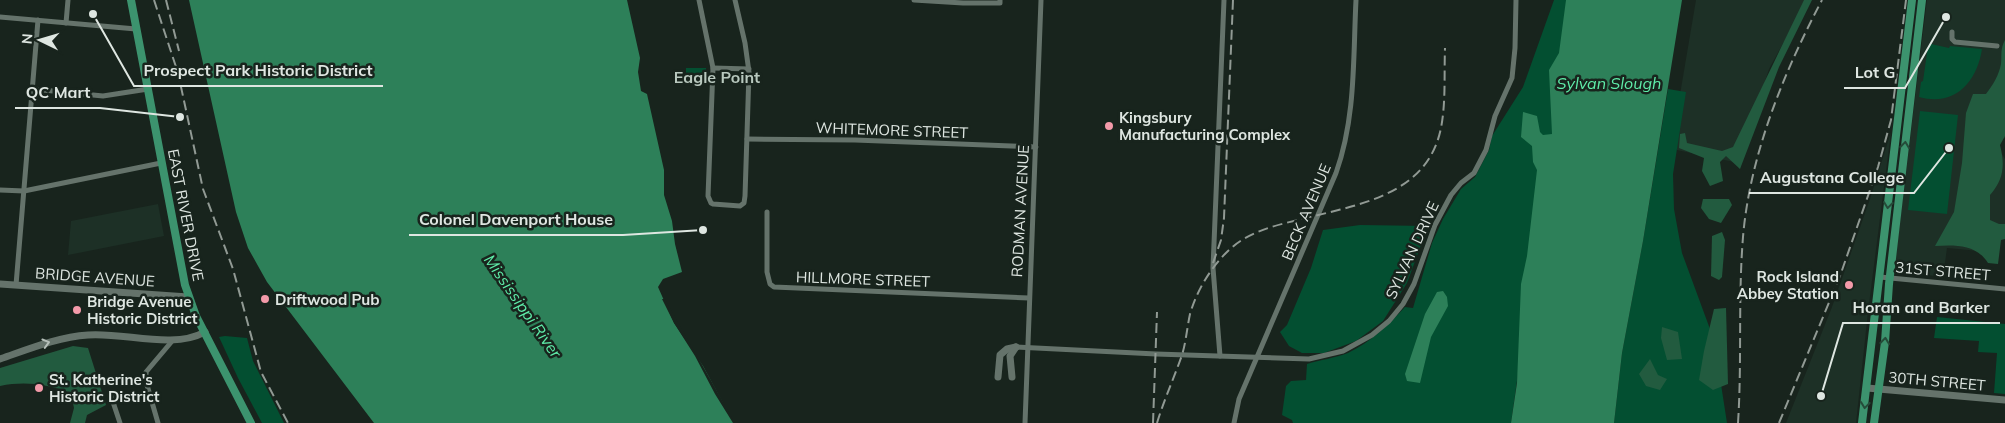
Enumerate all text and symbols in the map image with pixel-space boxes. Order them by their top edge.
north arrow [15,15,65,65]
text: N [18,33,36,45]
callout: Prospect Park Historic District [134,55,383,86]
callout: Lot G [1844,57,1905,88]
text: Prospect Park Historic District [144,60,372,80]
text: Lot G [1855,62,1895,82]
district label: Eagle Point [674,67,760,87]
water label: Sylvan Slough [1557,73,1661,93]
callout: QC Mart [15,77,100,108]
text: QC Mart [26,82,90,102]
place label: Kingsbury Manufacturing Complex [1119,108,1291,144]
street label: WHITEMORE STREET [815,118,969,142]
marker: Kingsbury Manufacturing Complex [1103,120,1115,132]
one-way arrow [1899,140,1910,148]
street label: RODMAN AVENUE [1007,144,1033,278]
street label: EAST RIVER DRIVE [164,147,208,283]
street label: BECK AVENUE [1277,161,1335,263]
callout: Augustana College [1749,162,1914,193]
text: Augustana College [1760,167,1905,187]
street label: SYLVAN DRIVE [1381,198,1443,302]
one-way arrow [1883,201,1894,209]
callout: Colonel Davenport House [409,204,623,235]
text: Colonel Davenport House [419,209,613,229]
water label: Mississippi River [480,250,567,363]
street label: 31ST STREET [1895,257,1991,285]
street label: BRIDGE AVENUE [35,263,156,291]
street label: HILLMORE STREET [796,267,930,291]
place label: Rock Island Abbey Station [1737,267,1839,303]
marker: Rock Island Abbey Station [1843,279,1855,291]
place label: Driftwood Pub [275,290,380,309]
place label: Bridge Avenue Historic District [87,292,198,328]
callout: Horan and Barker [1843,292,2000,323]
marker: Driftwood Pub [259,293,271,305]
text: Horan and Barker [1853,297,1990,317]
marker: Bridge Avenue Historic District [71,304,83,316]
one-way arrow [1879,337,1890,345]
one-way arrow [42,339,50,349]
street label: 30TH STREET [1888,367,1986,395]
place label: St. Katherine's Historic District [49,370,160,406]
marker: St. Katherine's Historic District [33,382,45,394]
one-way arrow [1860,401,1870,410]

